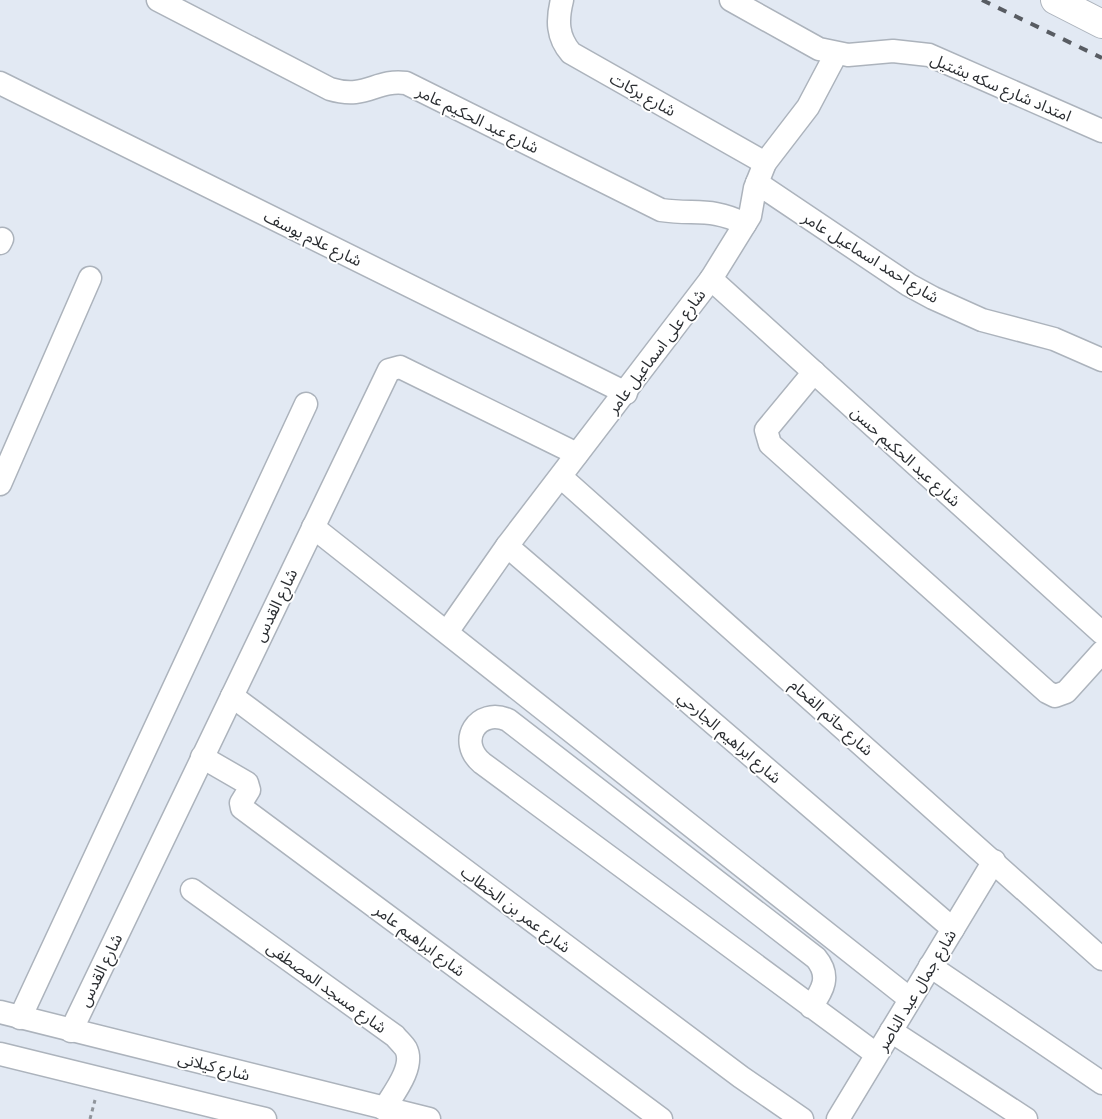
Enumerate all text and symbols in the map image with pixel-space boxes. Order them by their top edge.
street label: امتداد شارع سكه بشتيل [926,49,1074,128]
street label: شارع بركات [605,69,679,123]
street label: شارع عبد الحكيم عامر [411,81,542,160]
street label: شارع علام يوسف [259,207,365,273]
street label: شارع احمد اسماعيل عامر [797,207,942,310]
street label: شارع على اسماعيل عامر [603,285,712,420]
street label: شارع عبد الحكيم حسن [845,402,964,513]
street label: شارع القدس [250,566,304,646]
street label: شارع حاتم الفحام [784,675,877,762]
street label: شارع ابراهيم الجارحي [672,687,785,790]
street label: شارع عمر بن الخطاب [455,862,574,959]
street label: شارع ابراهيم عامر [368,900,469,983]
street label: شارع جمال عبد الناصر [872,926,963,1057]
street label: شارع القدس [75,931,129,1011]
street label: شارع مسجد المصطفى [261,938,390,1040]
street label: شارع كيلانى [175,1048,252,1087]

